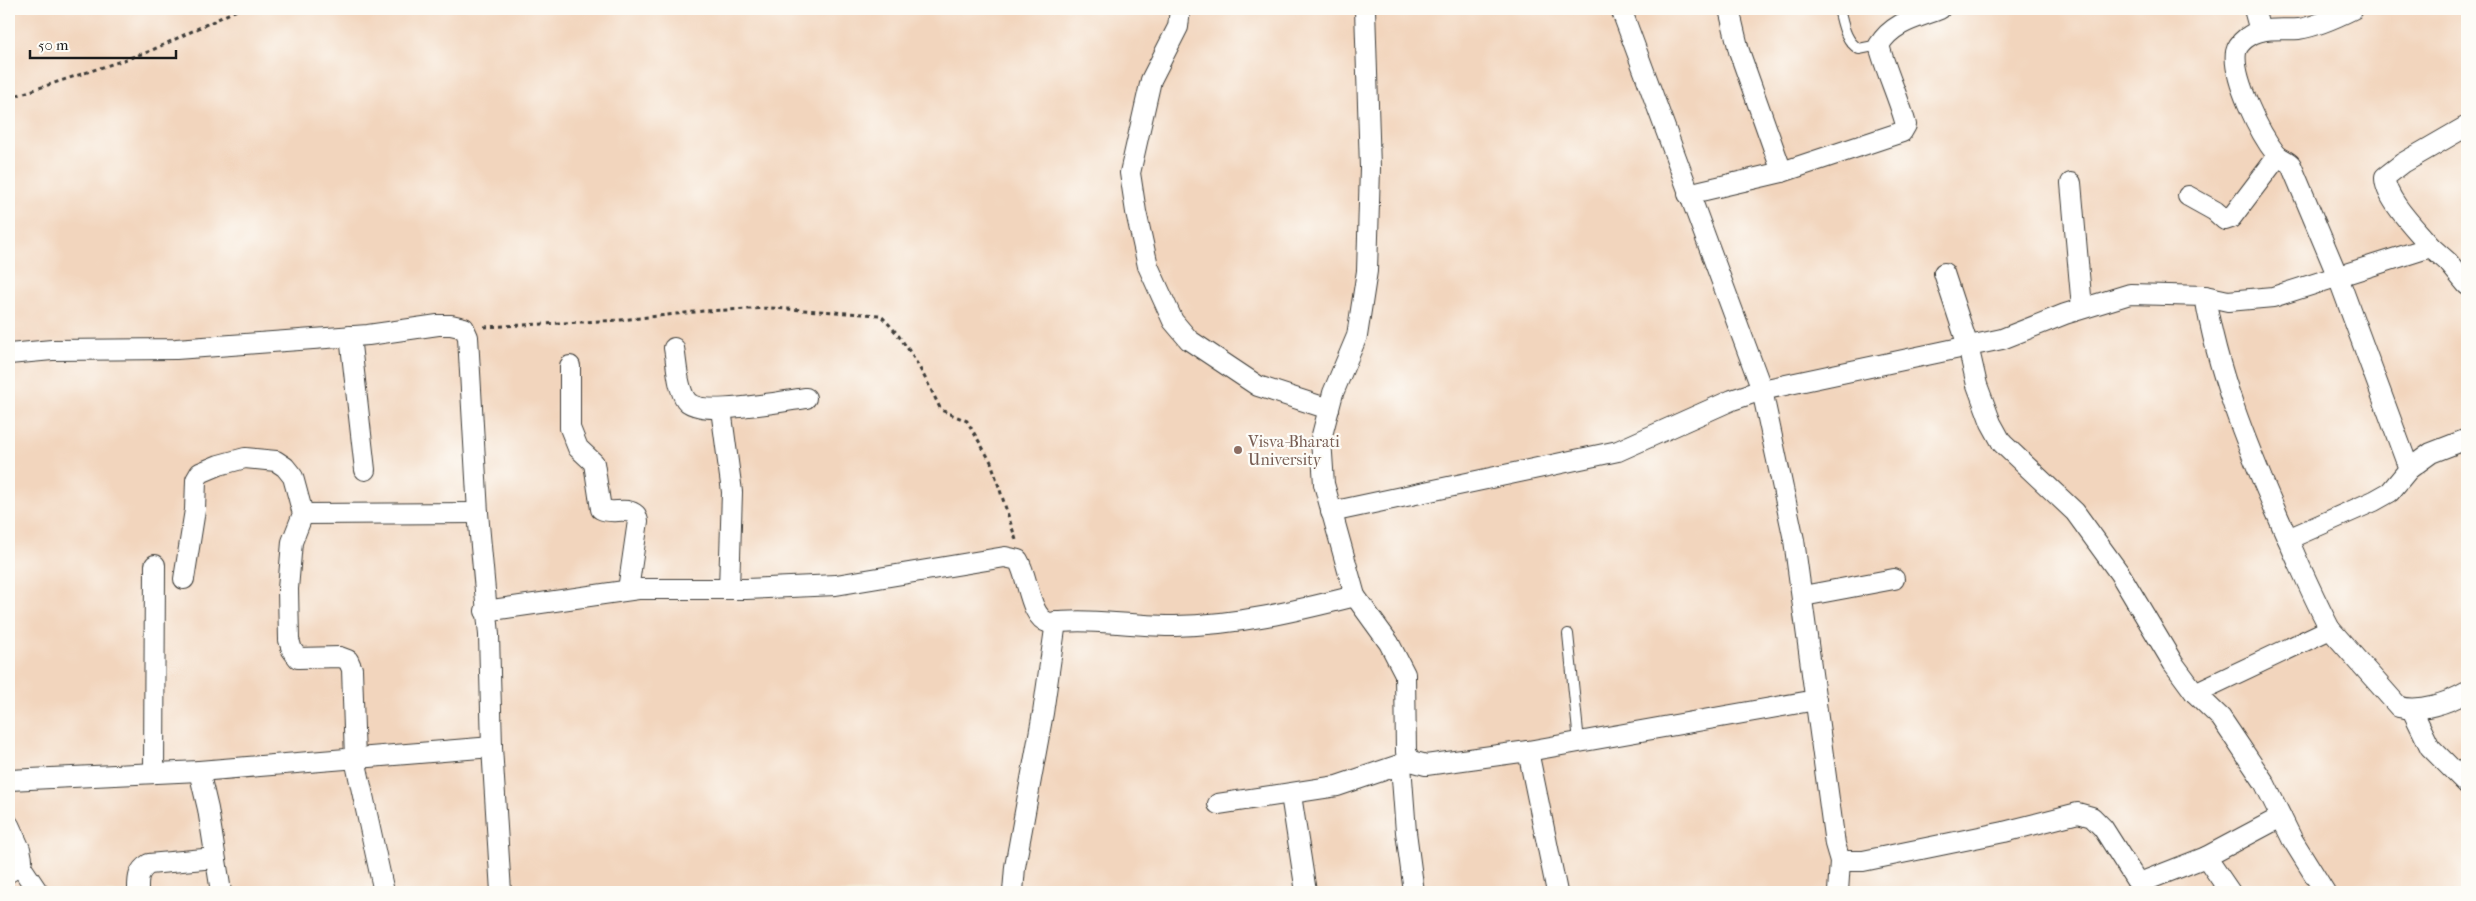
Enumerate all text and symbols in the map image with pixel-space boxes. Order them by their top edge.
scale bar [30,28,176,60]
text: 50 m [38,36,69,54]
place label: Visva-Bharati University [1247,432,1340,469]
marker: Visva-Bharati University [1232,444,1244,456]

